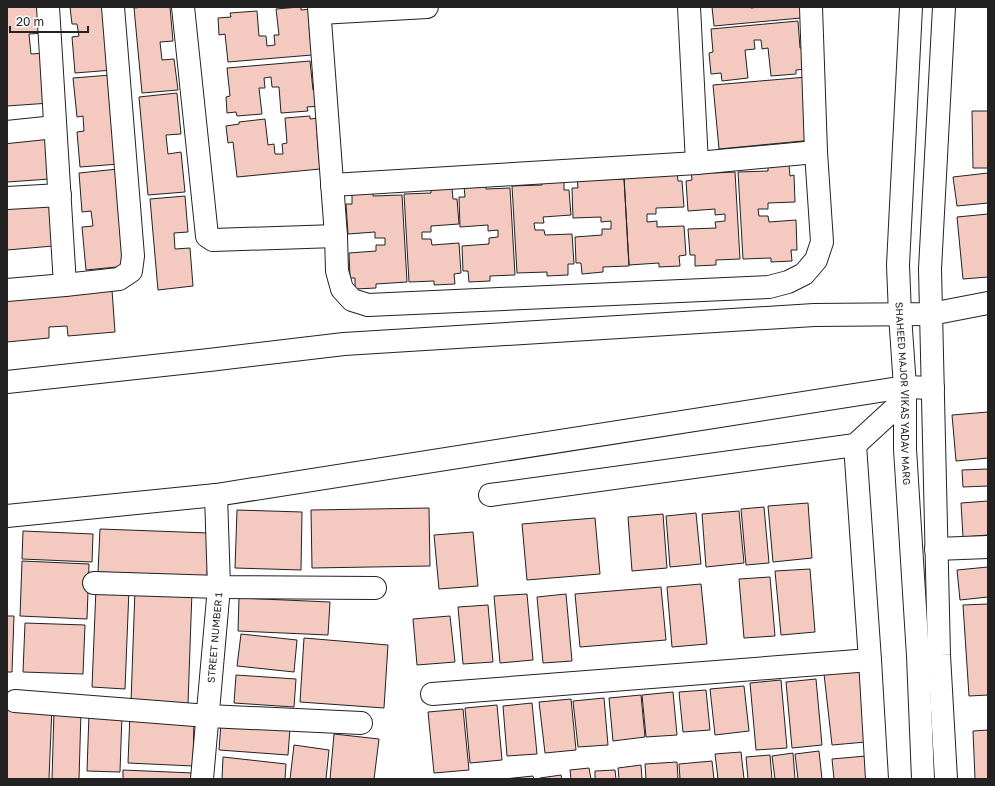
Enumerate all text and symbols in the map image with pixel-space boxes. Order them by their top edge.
scale bar [10,8,88,34]
text: 20 m [16,14,44,29]
street label: SHAHEED MAJOR VIKAS YADAV MARG [893,302,913,485]
street label: STREET NUMBER 1 [205,592,225,683]

